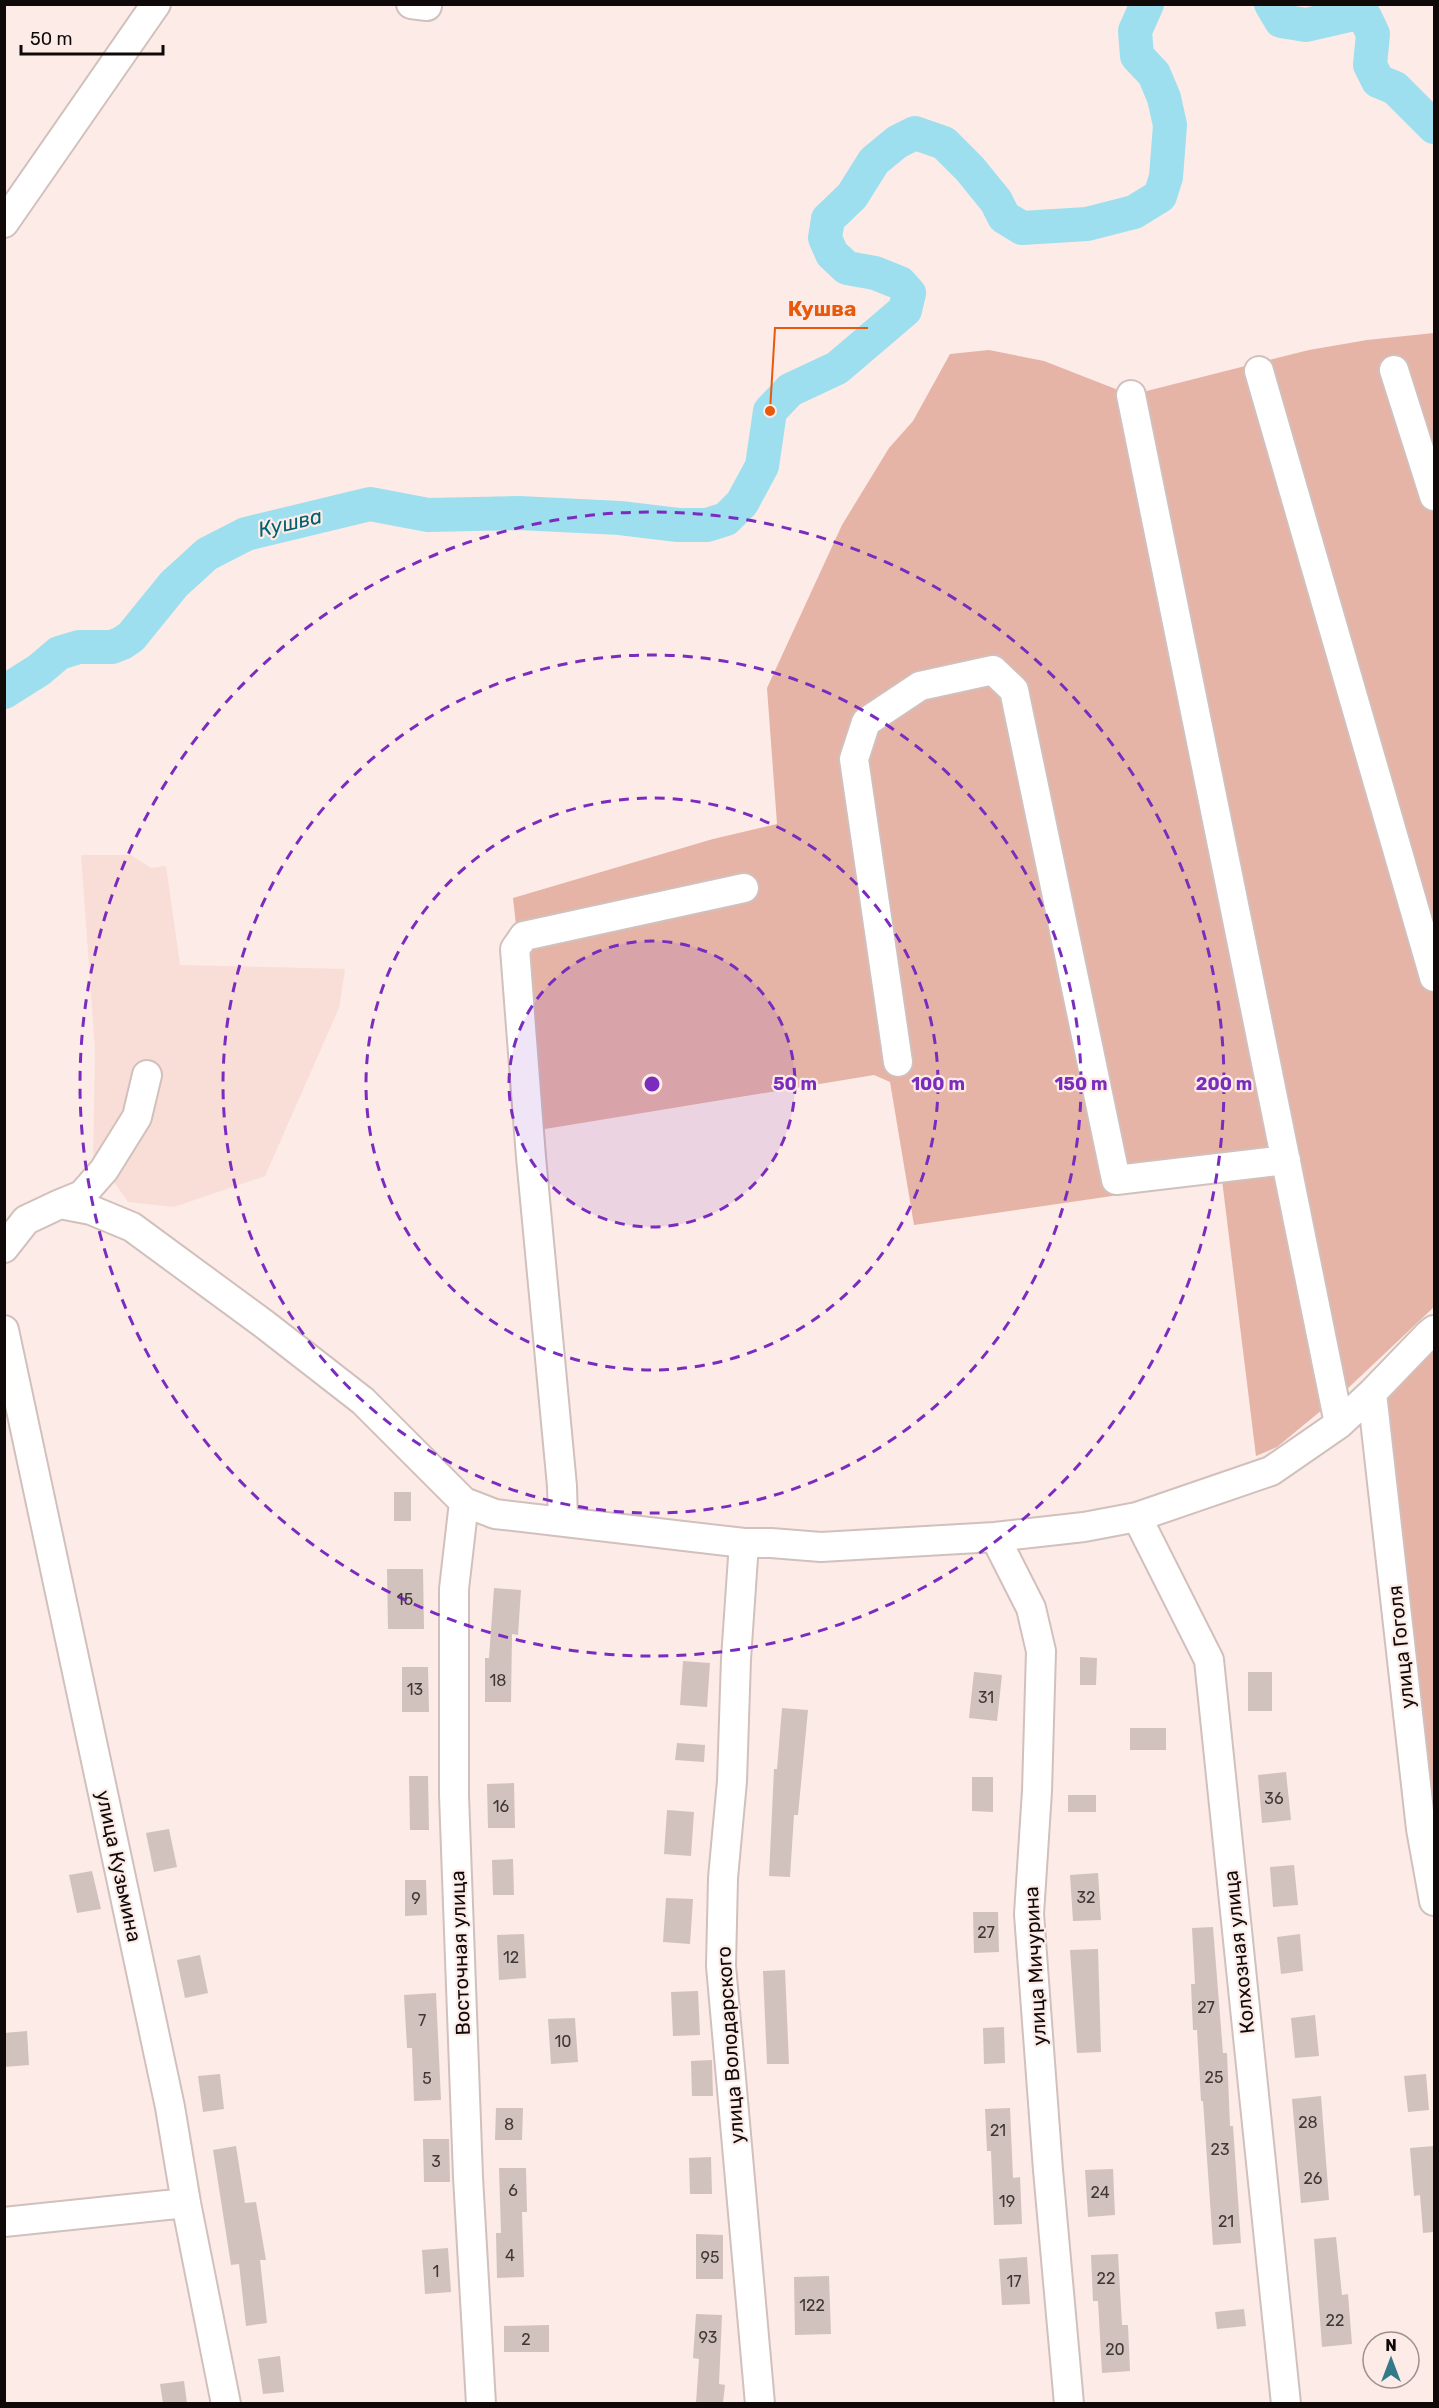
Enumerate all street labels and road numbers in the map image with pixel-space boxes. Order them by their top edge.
street label: улица Гоголя [1383,1584,1419,1710]
street label: улица Кузьмина [91,1788,147,1944]
street label: Колхозная улица [1218,1869,1260,2035]
street label: Восточная улица [445,1870,475,2036]
street label: улица Мичурина [1019,1886,1051,2046]
street label: улица Володарского [711,1946,749,2144]

